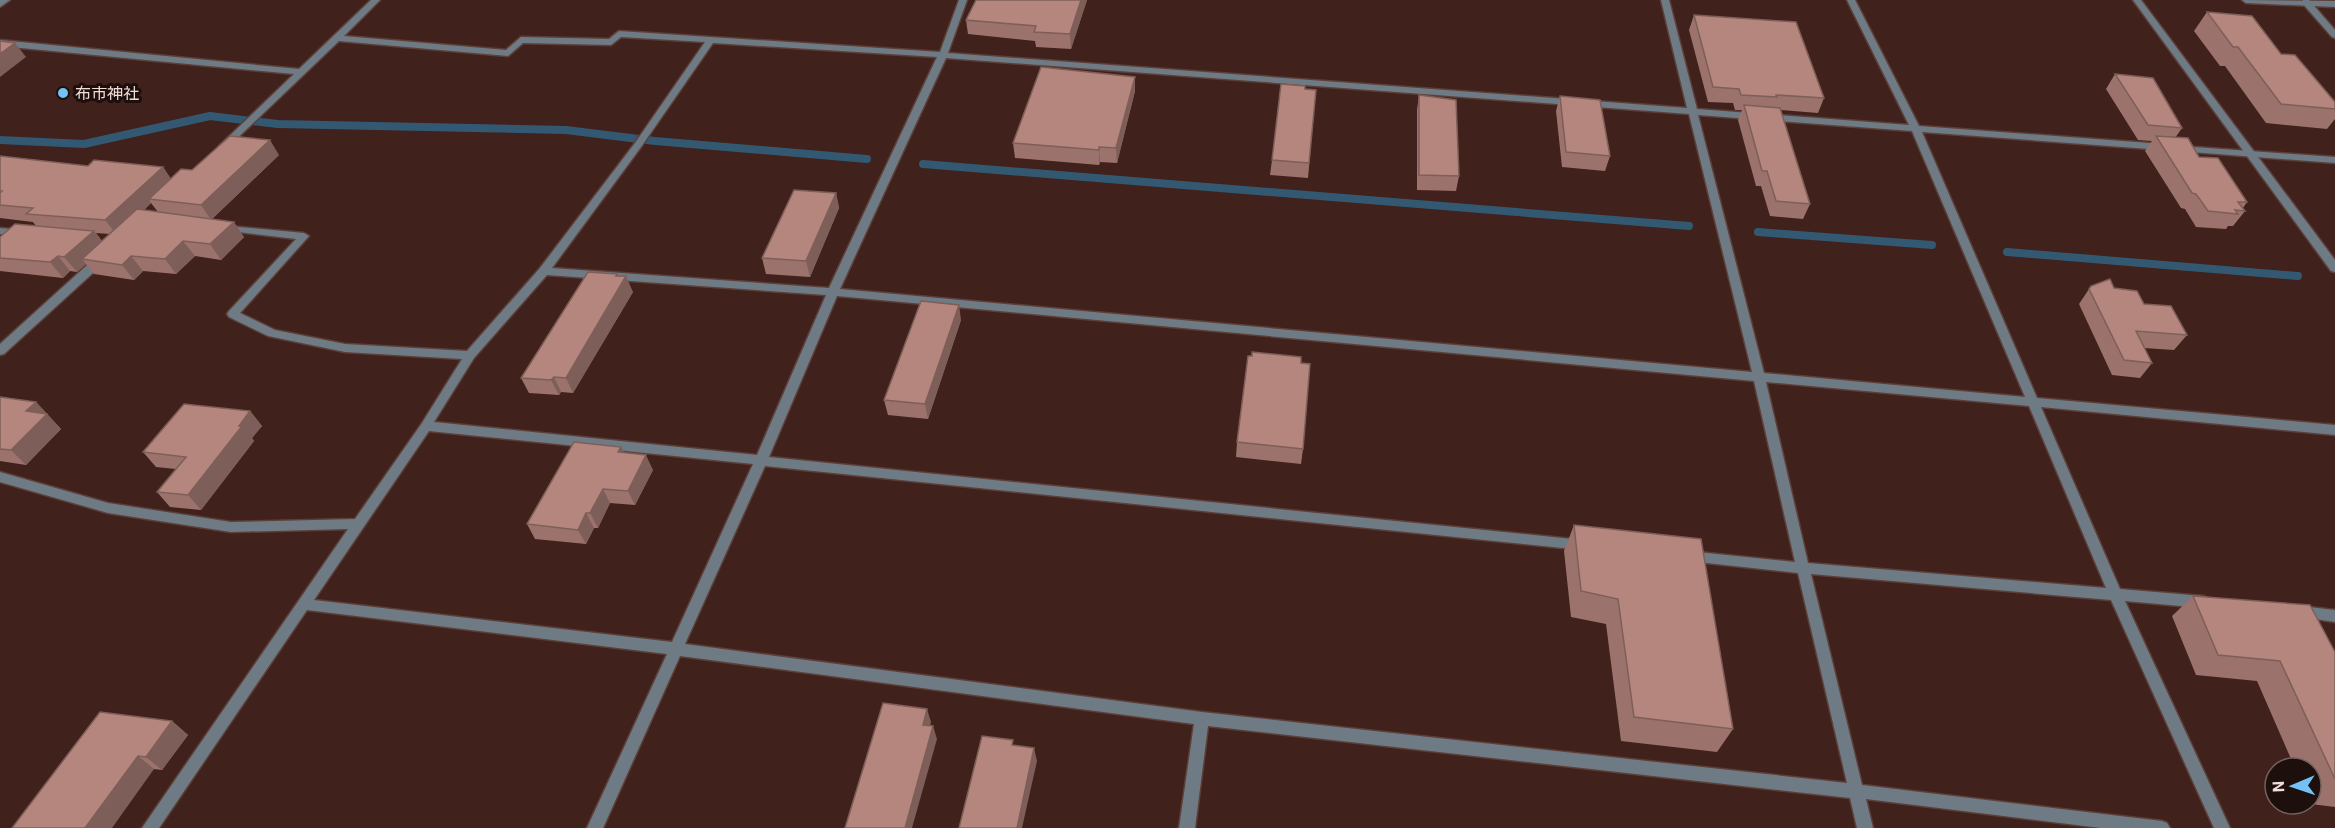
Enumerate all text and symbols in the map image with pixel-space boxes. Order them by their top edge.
place label: 布市神社 [75,84,139,103]
marker: 布市神社 [56,86,70,100]
north arrow [2263,756,2323,816]
text: N [2269,781,2288,792]

